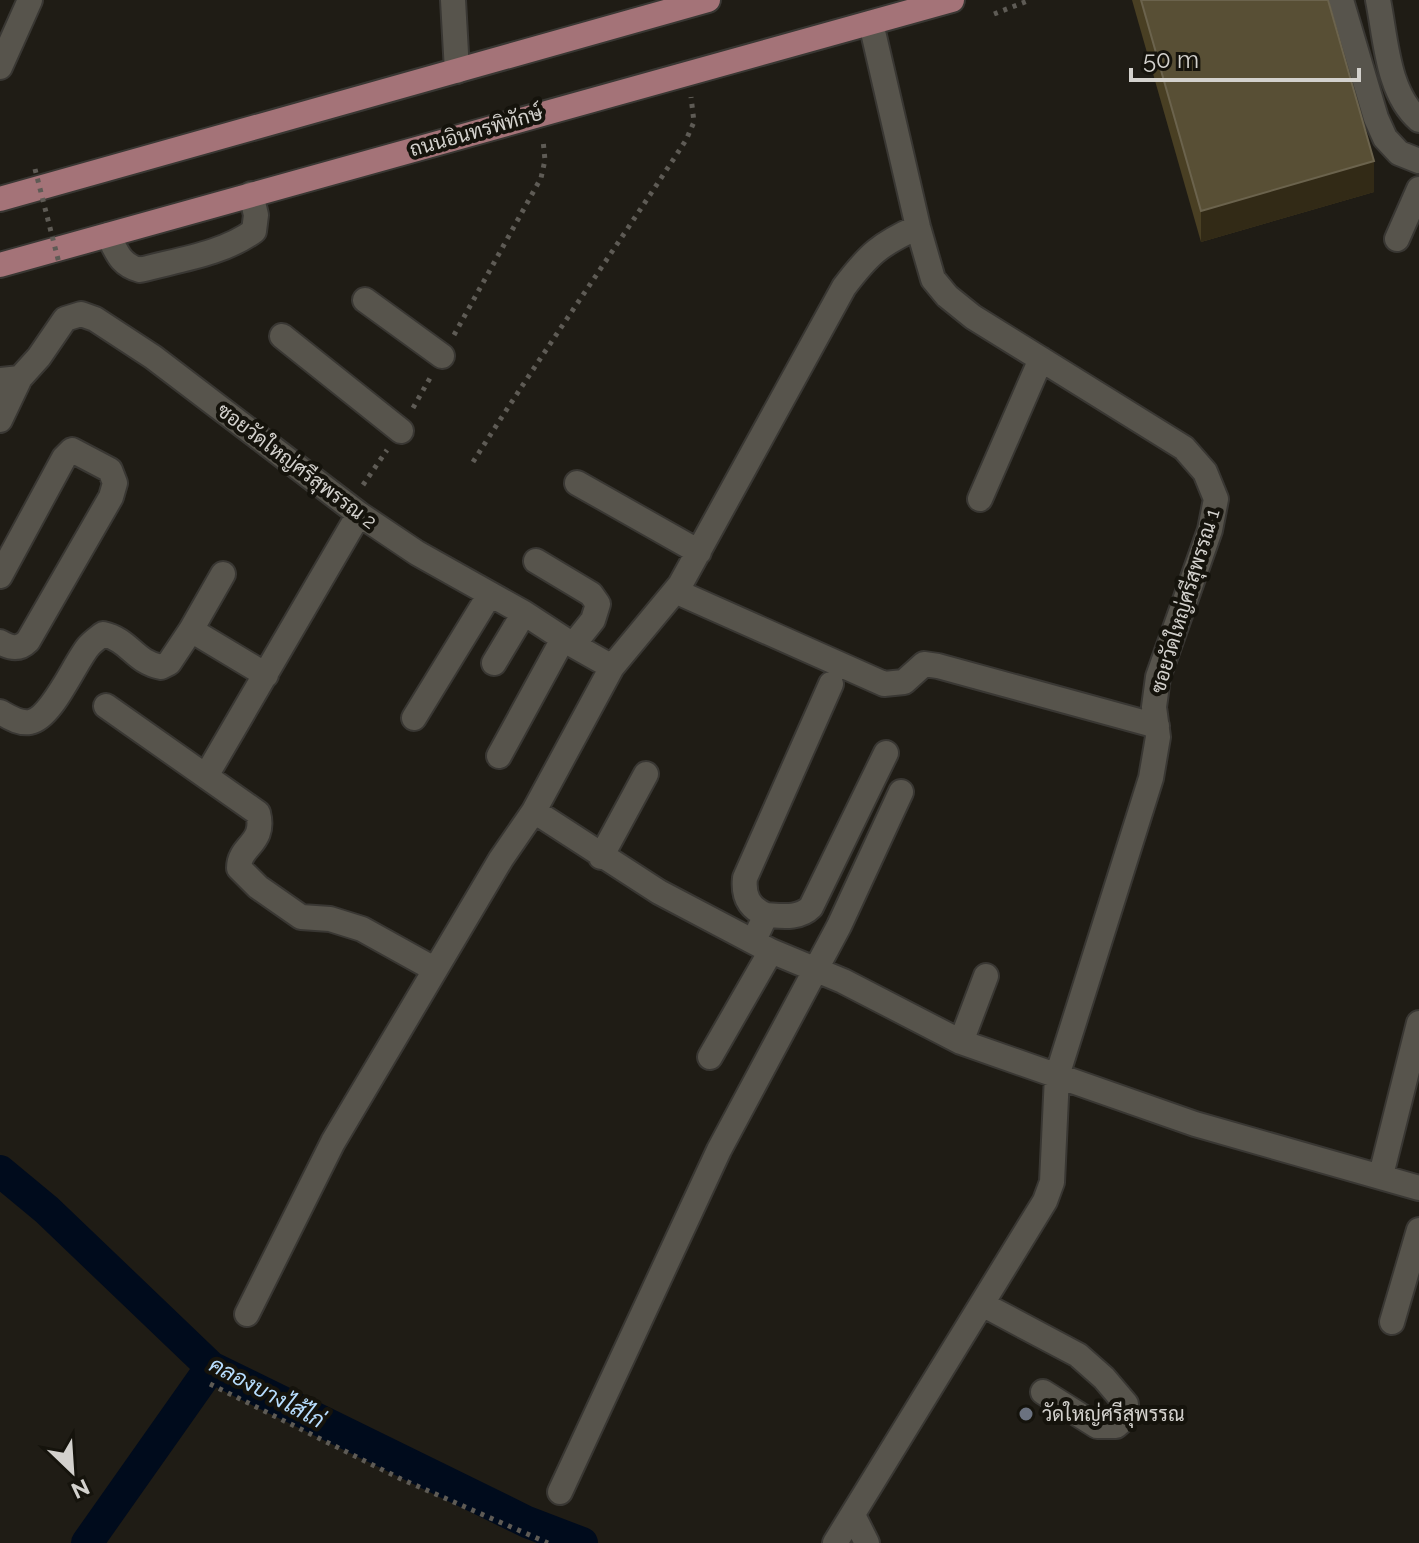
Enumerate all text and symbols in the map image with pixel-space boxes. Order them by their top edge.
scale bar [1131,32,1359,82]
text: 50 m [1143,45,1199,74]
street label: ถนนอินทรพิทักษ์ [406,99,546,161]
street label: ซอยวัดใหญ่ศรีสุพรรณ 2 [211,397,382,535]
street label: ซอยวัดใหญ่ศรีสุพรรณ 1 [1145,505,1227,697]
water label: คลองบางไส้ไก่ [205,1350,330,1434]
place label: วัดใหญ่ศรีสุพรรณ [1042,1401,1185,1428]
marker: วัดใหญ่ศรีสุพรรณ [1017,1405,1035,1423]
north arrow [32,1431,112,1511]
text: N [67,1474,94,1504]

